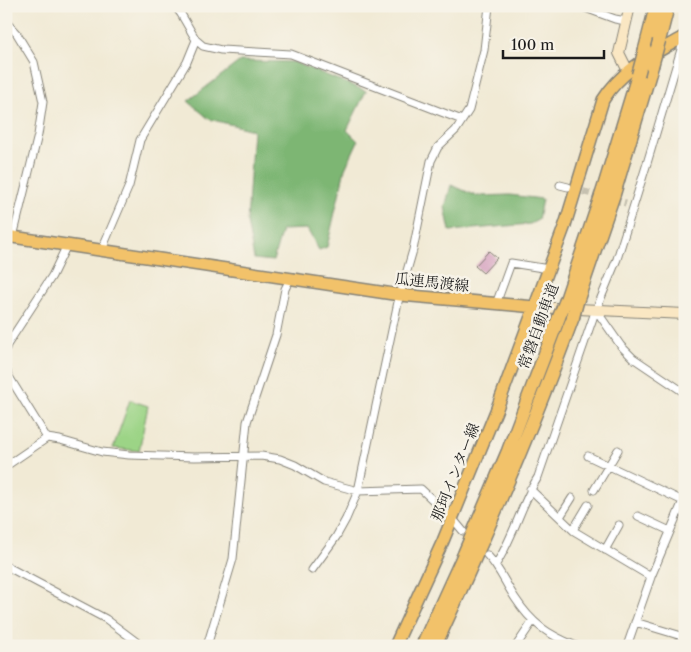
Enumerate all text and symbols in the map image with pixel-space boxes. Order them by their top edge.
scale bar [503,28,605,60]
text: 100 m [511,35,554,54]
street label: 瓜連馬渡線 [394,269,470,295]
street label: 常磐自動車道 [514,280,562,372]
street label: 那珂インター線 [427,420,483,524]

